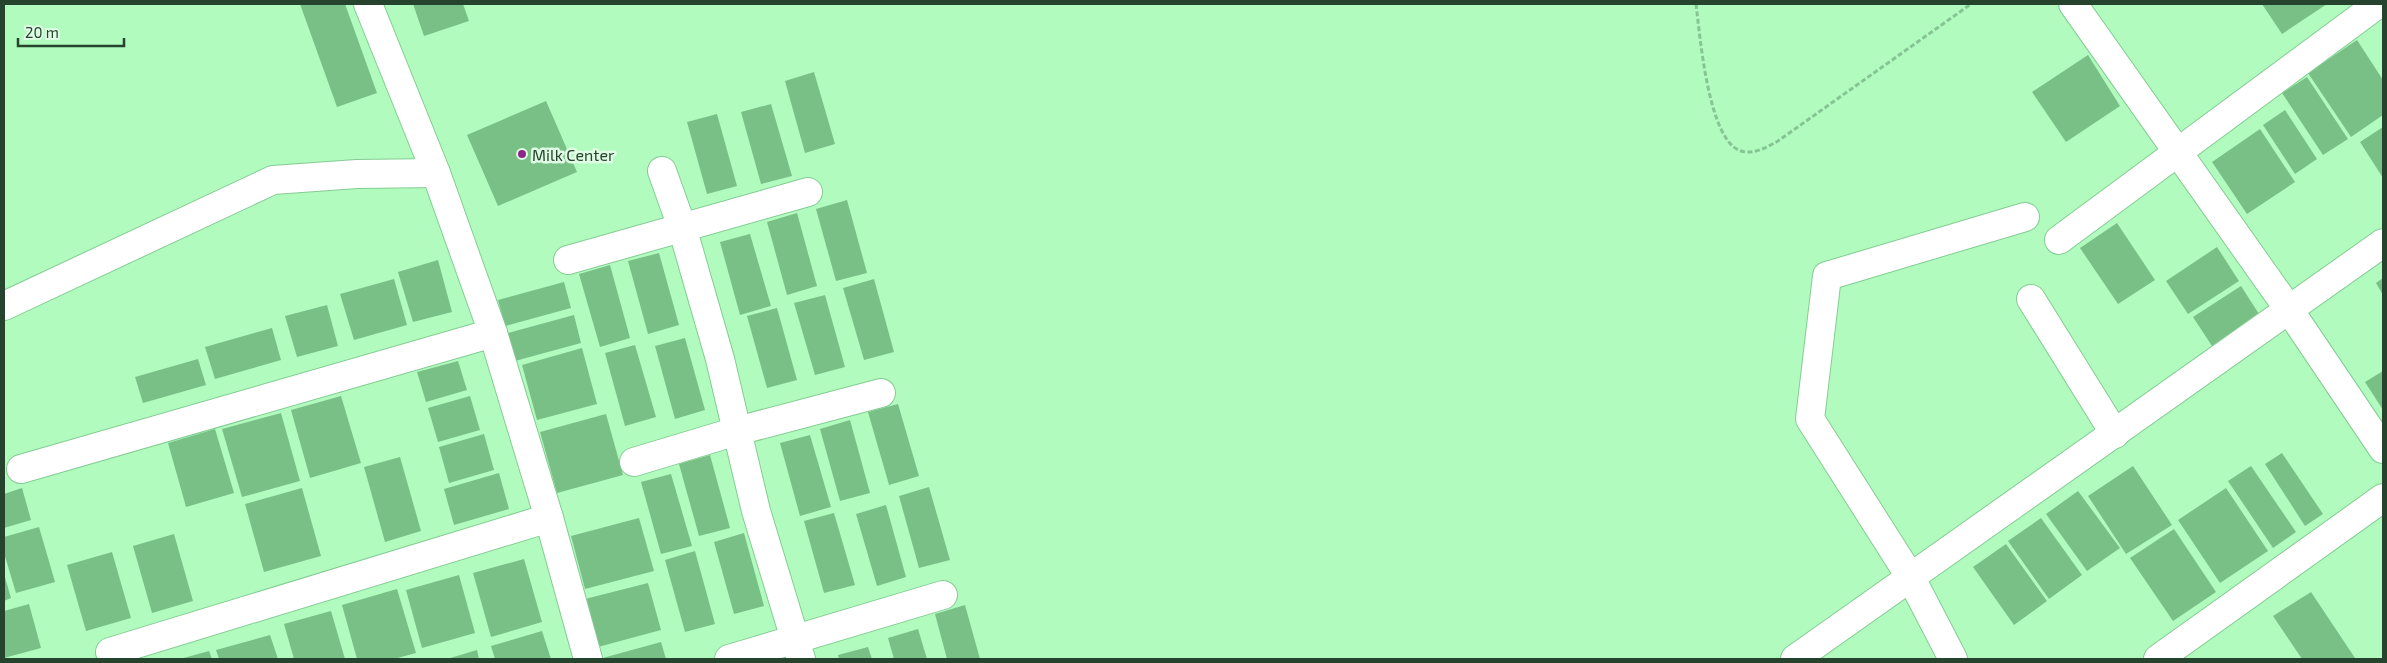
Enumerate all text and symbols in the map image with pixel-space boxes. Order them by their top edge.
scale bar [18,15,124,47]
text: 20 m [25,23,59,41]
place label: Milk Center [532,145,615,164]
marker: Milk Center [516,148,528,160]

